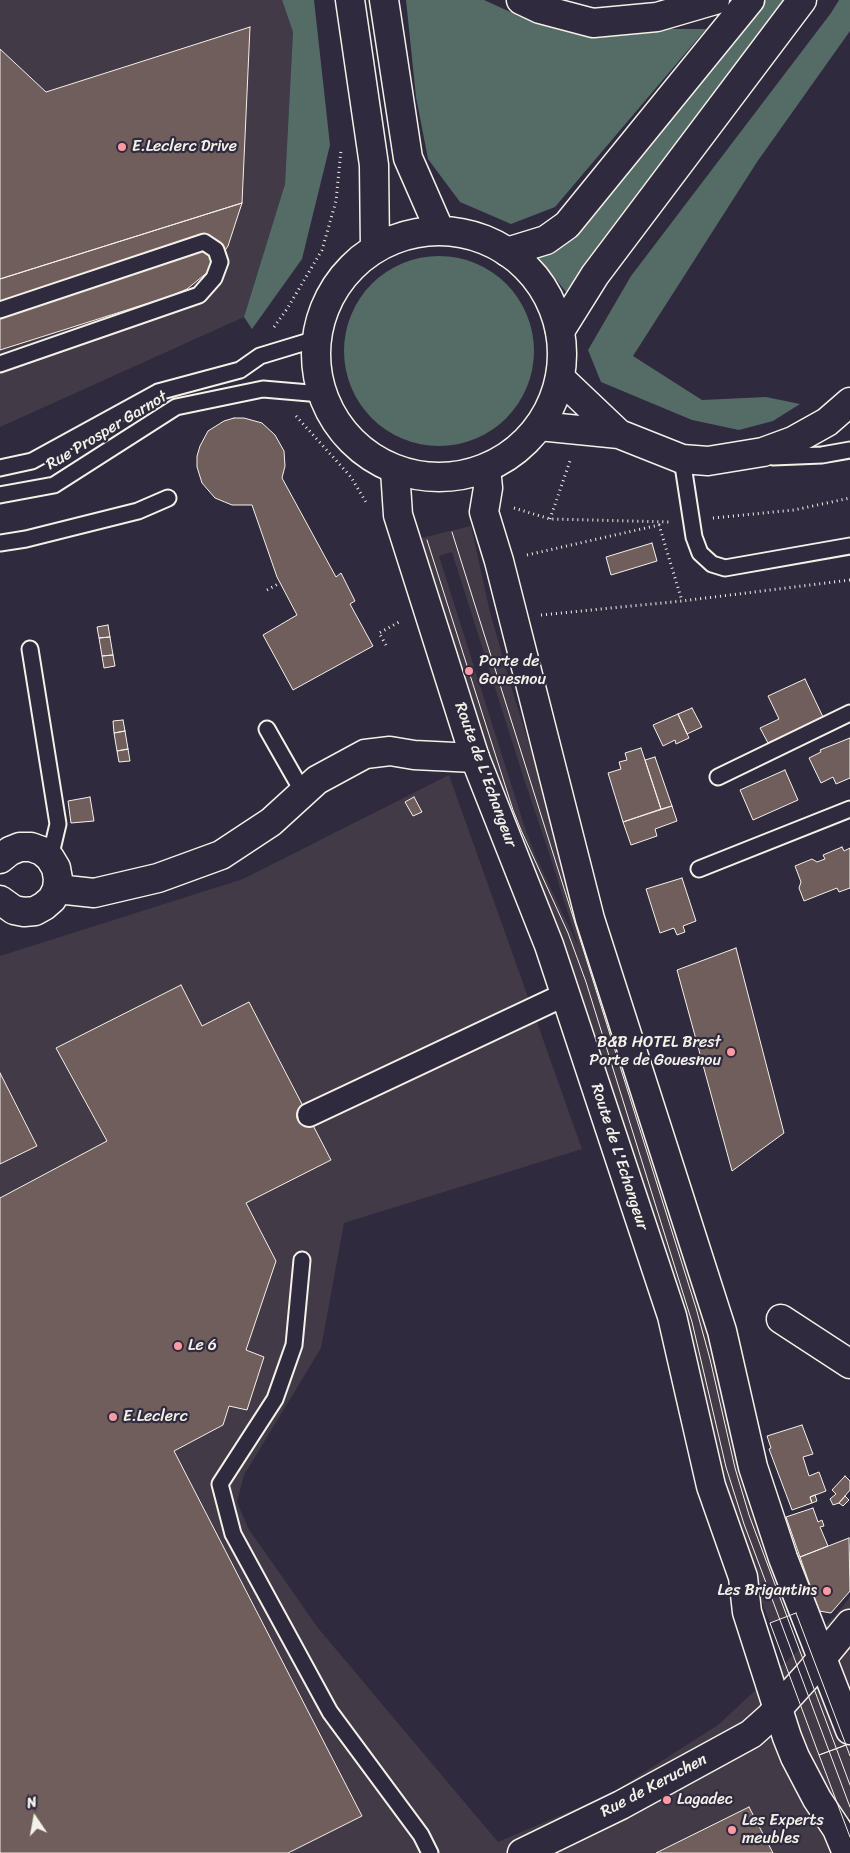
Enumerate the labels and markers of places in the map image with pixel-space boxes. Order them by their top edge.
place label: E.Leclerc Drive [132,137,237,157]
marker: E.Leclerc Drive [116,141,128,153]
place label: Porte de Gouesnou [479,652,546,690]
marker: Porte de Gouesnou [463,665,475,677]
place label: B&B HOTEL Brest Porte de Gouesnou [589,1033,721,1071]
marker: B&B HOTEL Brest Porte de Gouesnou [725,1046,737,1058]
place label: Le 6 [188,1336,217,1356]
marker: Le 6 [172,1340,184,1352]
place label: E.Leclerc [123,1407,188,1427]
marker: E.Leclerc [107,1411,119,1423]
place label: Les Brigantins [717,1581,817,1601]
marker: Les Brigantins [821,1585,833,1597]
place label: Lagadec [677,1790,733,1810]
marker: Lagadec [661,1794,673,1806]
place label: Les Experts meubles [742,1811,824,1849]
marker: Les Experts meubles [726,1824,738,1836]

